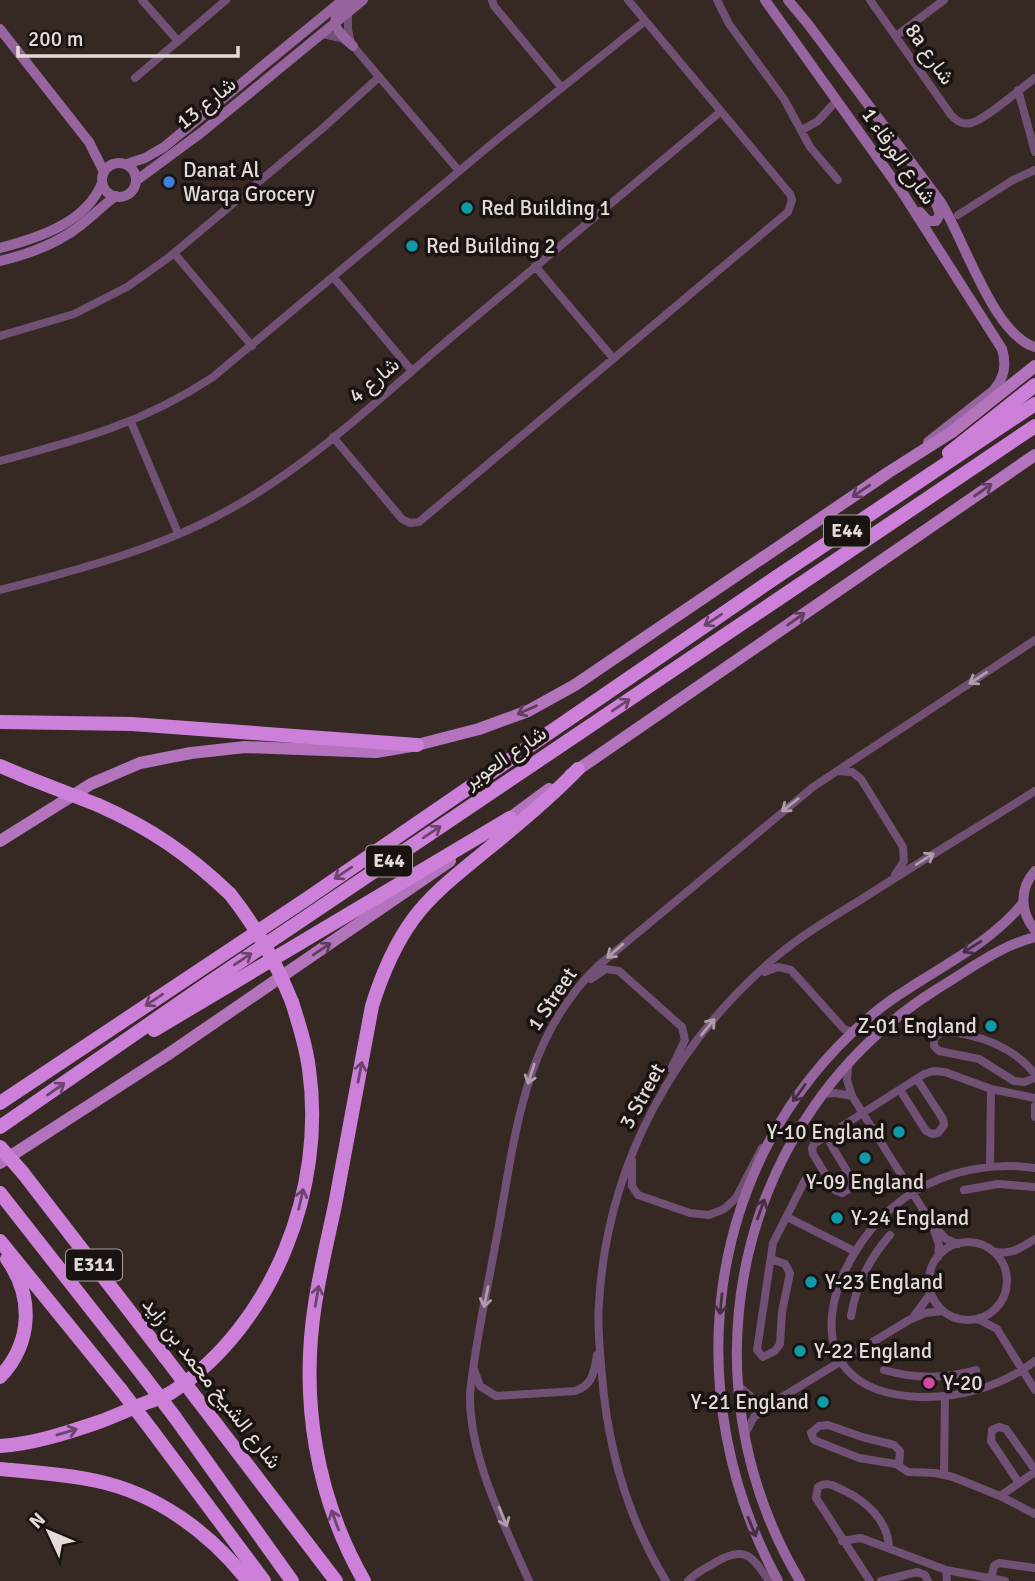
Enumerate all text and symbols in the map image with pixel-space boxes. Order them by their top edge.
scale bar [18,14,238,58]
street label: 8a شارع [899,18,960,90]
text: 200 m [28,26,83,52]
street label: شارع 13 [171,71,242,136]
street label: شارع الورقاء 1 [855,102,942,210]
place label: Danat Al Warqa Grocery [183,157,315,207]
marker: Danat Al Warqa Grocery [161,174,177,190]
place label: Red Building 1 [481,195,611,221]
marker: Red Building 1 [459,200,475,216]
place label: Red Building 2 [426,233,556,259]
marker: Red Building 2 [404,238,420,254]
street label: شارع 4 [343,351,405,409]
one-way arrow [973,483,992,497]
one-way arrow [852,484,871,498]
road number: E44 [824,516,870,546]
one-way arrow [786,612,805,626]
one-way arrow [704,613,723,627]
one-way arrow [969,672,989,686]
one-way arrow [610,698,630,712]
one-way arrow [517,704,539,717]
street label: شارع العوير [458,720,552,796]
one-way arrow [781,798,800,813]
one-way arrow [422,825,441,839]
road number: E44 [366,846,412,876]
one-way arrow [915,852,935,866]
one-way arrow [334,866,353,880]
one-way arrow [962,941,982,955]
one-way arrow [312,942,331,956]
one-way arrow [607,943,625,959]
one-way arrow [233,952,252,966]
street label: 1 Street [521,962,583,1036]
one-way arrow [145,993,164,1007]
place label: Z-01 England [857,1013,977,1039]
marker: Z-01 England [983,1018,999,1034]
one-way arrow [700,1019,715,1037]
street label: 3 Street [613,1059,671,1133]
one-way arrow [353,1061,367,1084]
one-way arrow [524,1063,537,1085]
one-way arrow [46,1082,65,1096]
one-way arrow [792,1083,806,1102]
place label: Y-10 England [767,1119,885,1145]
marker: Y-10 England [891,1124,907,1140]
marker: Y-09 England [857,1150,873,1166]
place label: Y-09 England [806,1169,924,1195]
one-way arrow [295,1189,308,1211]
one-way arrow [756,1199,768,1221]
place label: Y-24 England [851,1205,969,1231]
marker: Y-24 England [829,1210,845,1226]
road number: E311 [66,1250,122,1280]
place label: Y-23 England [825,1269,943,1295]
marker: Y-23 England [803,1274,819,1290]
one-way arrow [311,1285,324,1308]
one-way arrow [479,1285,492,1308]
street label: شارع الشيخ محمد بن زايد [136,1292,287,1475]
one-way arrow [714,1292,727,1314]
place label: Y-22 England [814,1338,932,1364]
marker: Y-22 England [792,1343,808,1359]
place label: Y-20 [943,1370,983,1396]
marker: Y-20 [921,1375,937,1391]
place label: Y-21 England [691,1389,809,1415]
marker: Y-21 England [815,1394,831,1410]
one-way arrow [55,1425,77,1438]
north arrow [14,1497,84,1567]
one-way arrow [497,1506,510,1528]
text: N [24,1508,51,1534]
one-way arrow [328,1509,340,1531]
one-way arrow [746,1515,759,1537]

